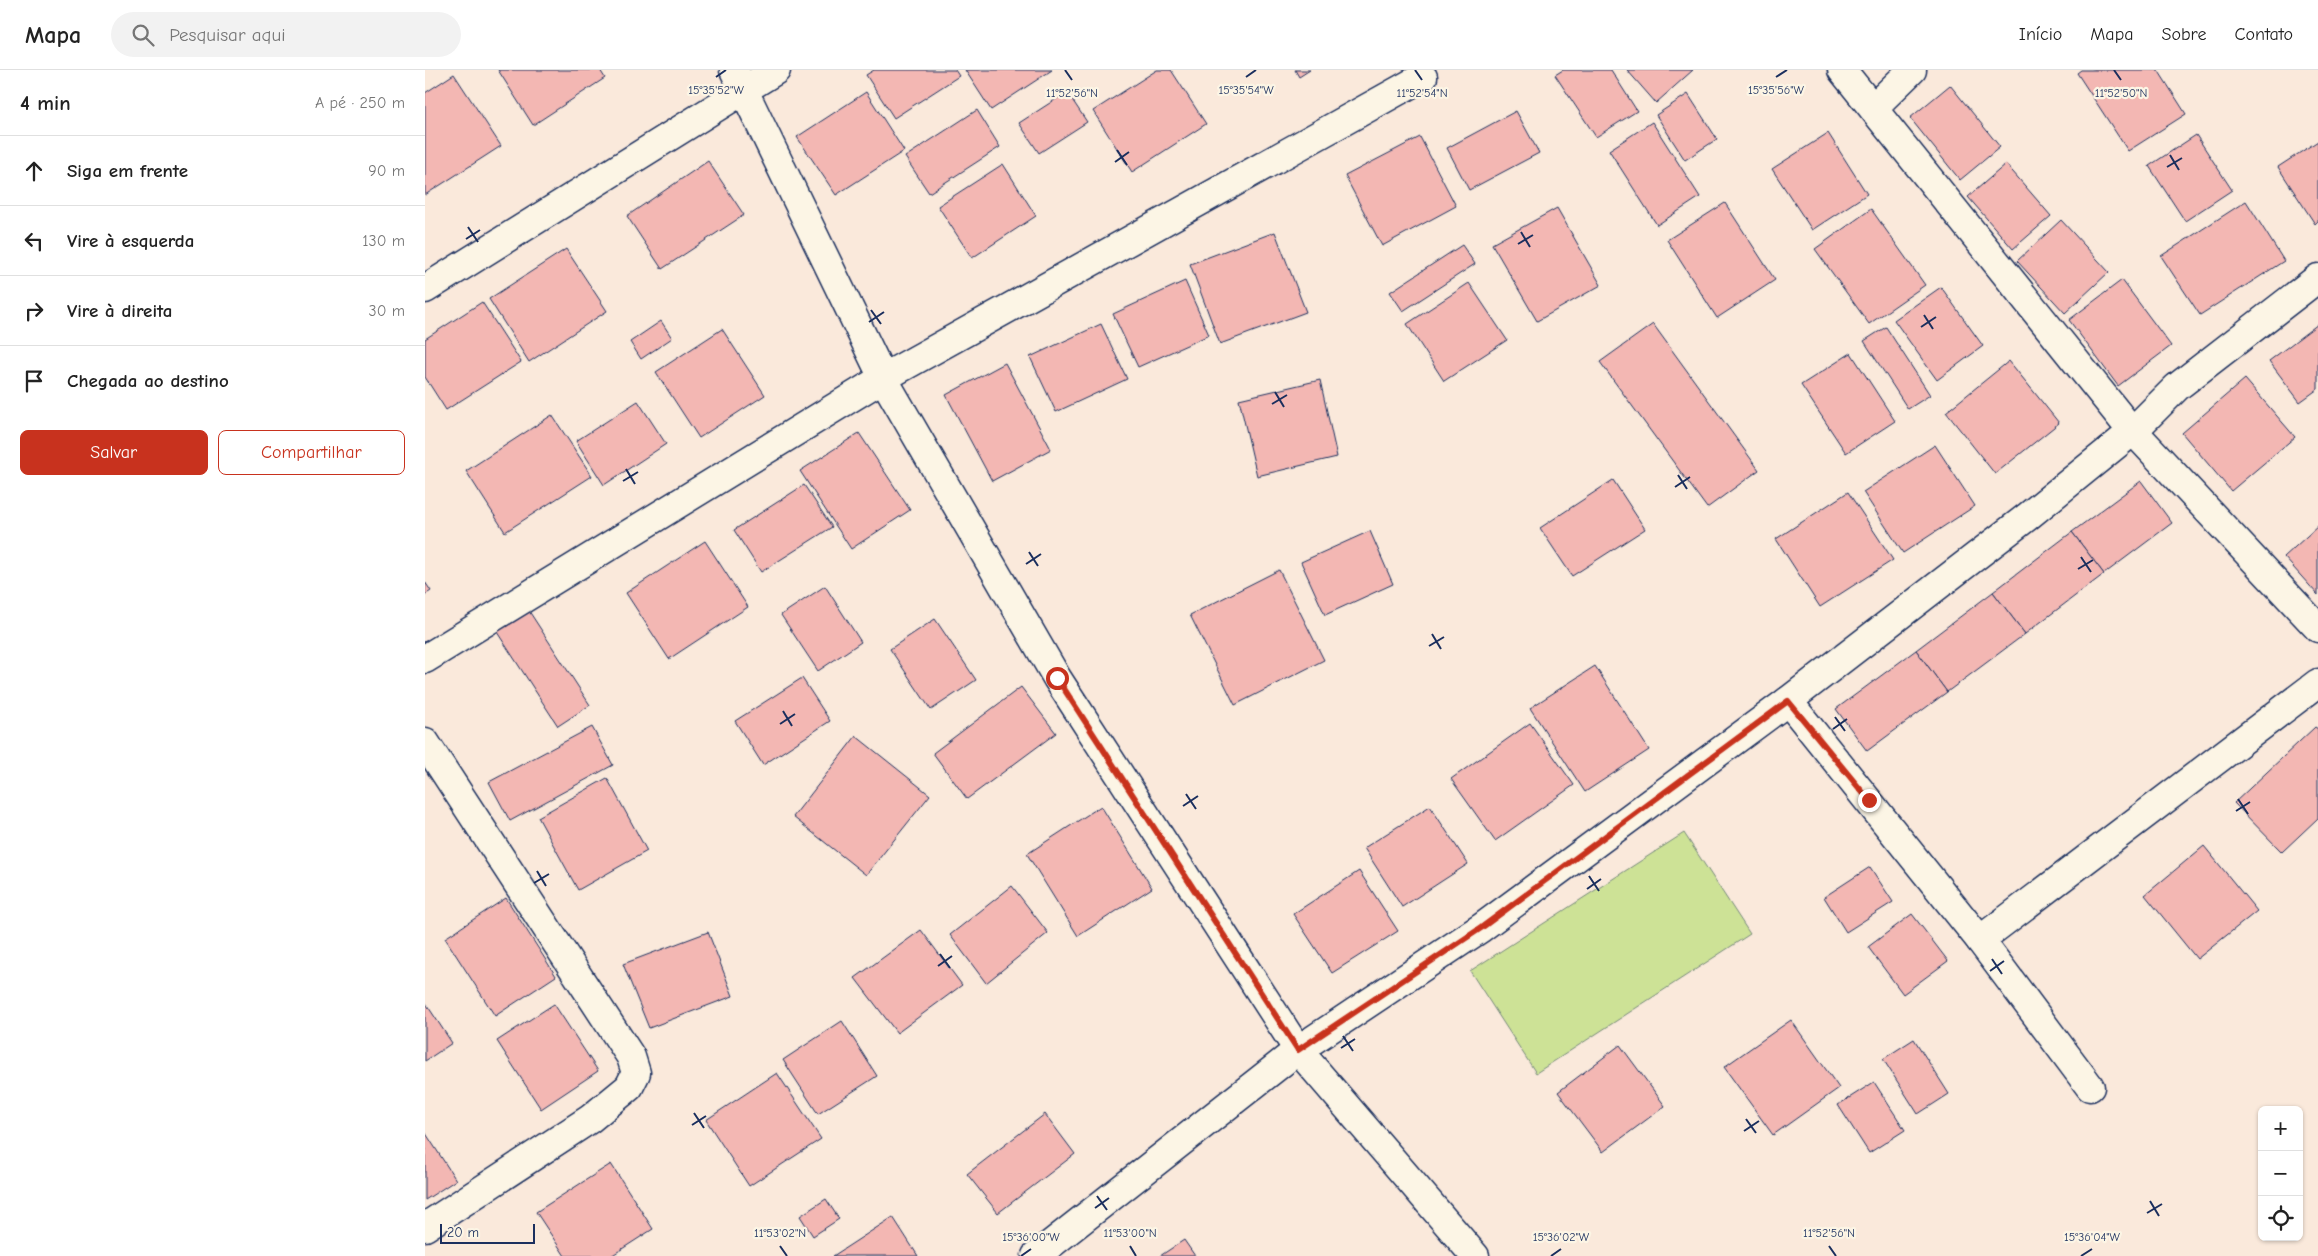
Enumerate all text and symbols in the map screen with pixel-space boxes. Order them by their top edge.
search box [111,12,461,57]
text: Mapa [25,21,81,49]
icon: search [129,21,157,49]
text: Pesquisar aqui [169,24,285,46]
text: Início [2019,24,2062,45]
text: Mapa [2090,24,2133,45]
text: Sobre [2161,24,2206,45]
text: Contato [2234,24,2293,45]
text: 15°35'52"W [688,83,744,97]
text: 15°35'54"W [1218,83,1274,97]
text: 15°35'56"W [1748,83,1805,97]
text: 11°52'56"N [1046,86,1098,100]
text: 11°52'54"N [1396,86,1448,100]
text: 11°52'50"N [2095,86,2147,100]
text: 4 min [20,91,71,115]
text: A pé · 250 m [315,94,405,112]
icon: ahead [20,157,48,185]
text: Siga em frente [67,160,188,182]
text: 90 m [368,162,405,180]
icon: left [20,227,48,255]
text: Vire à esquerda [67,230,194,252]
text: 130 m [362,232,405,250]
icon: right [20,297,48,325]
text: Vire à direita [67,300,172,322]
text: 30 m [369,302,405,320]
icon: arrive [20,367,48,395]
text: Chegada ao destino [67,370,229,392]
button: Salvar [20,430,208,475]
button: Compartilhar [218,430,405,475]
route start [1046,667,1069,690]
route end [1858,789,1881,812]
map controls [2258,1106,2303,1241]
button: + [2258,1106,2303,1151]
button: − [2258,1151,2303,1196]
button: locate [2258,1196,2303,1241]
scale bar [440,1221,535,1244]
text: 20 m [447,1224,479,1241]
text: 11°53'02"N [754,1226,806,1240]
text: 11°53'00"N [1103,1226,1157,1240]
text: 11°52'56"N [1803,1226,1855,1240]
text: 15°36'00"W [1002,1230,1060,1244]
text: 15°36'02"W [1533,1230,1590,1244]
text: 15°36'04"W [2064,1230,2121,1244]

